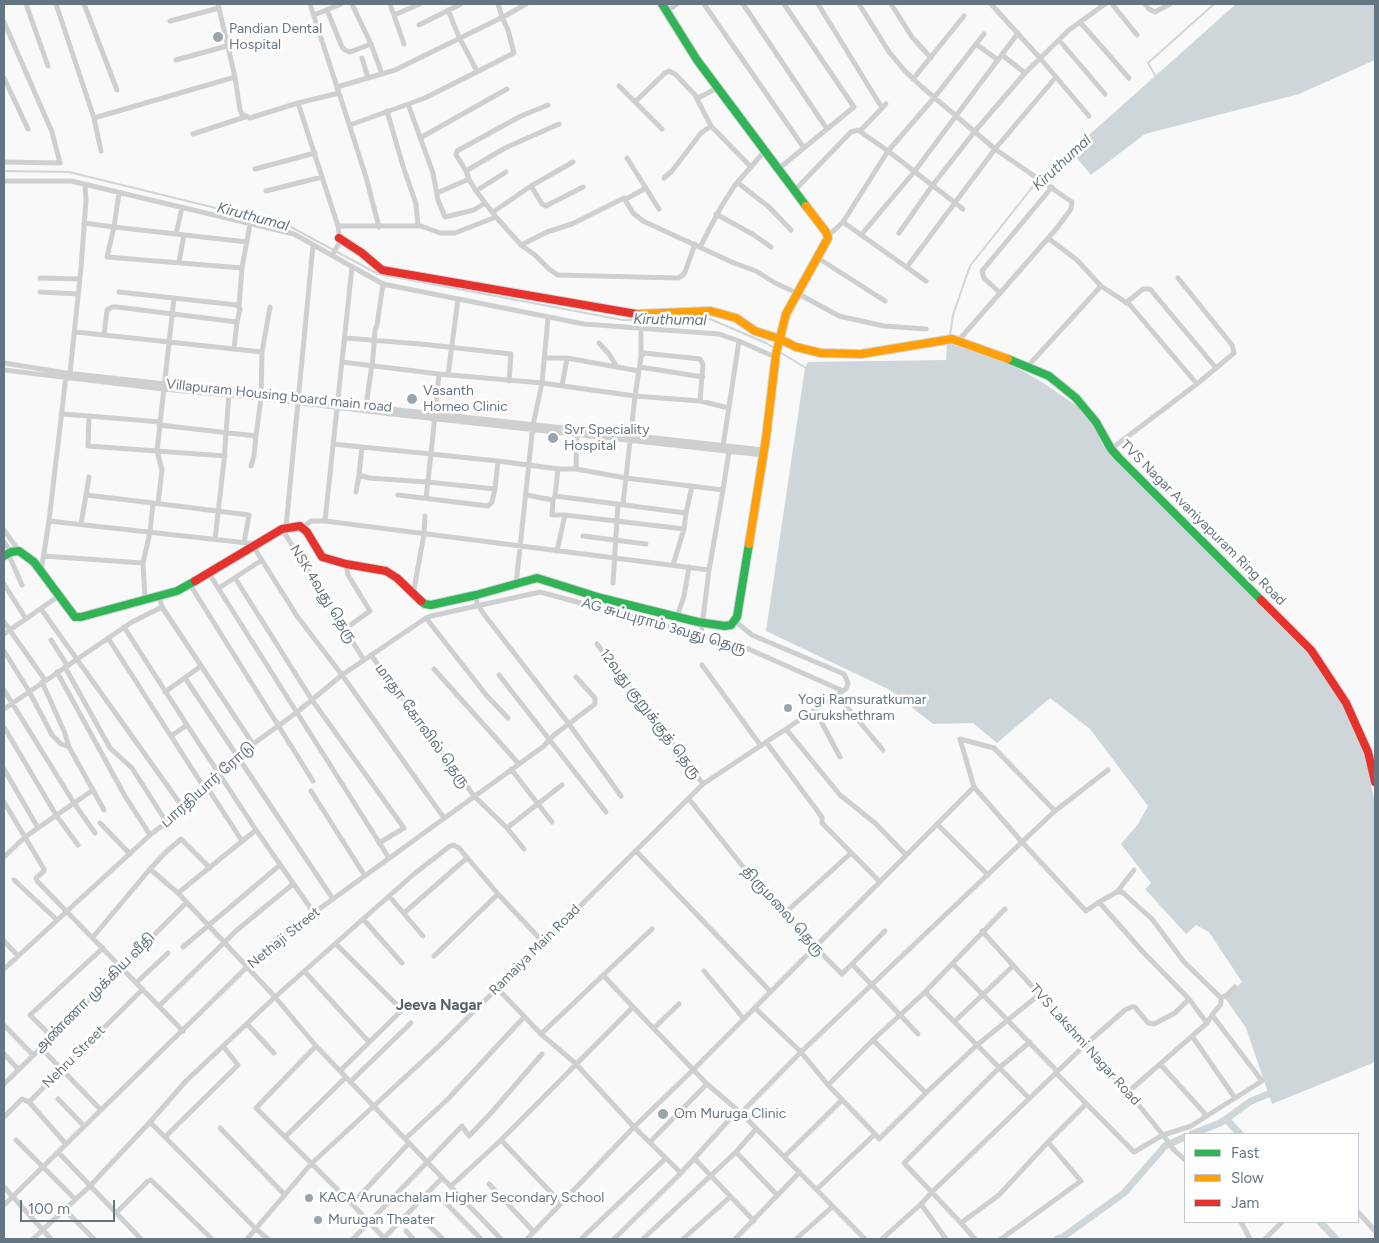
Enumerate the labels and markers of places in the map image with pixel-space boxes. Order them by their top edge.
place label: Pandian Dental Hospital [229,21,322,54]
marker: Pandian Dental Hospital [211,30,225,44]
place label: Vasanth Homeo Clinic [423,383,508,416]
marker: Vasanth Homeo Clinic [405,392,419,406]
place label: Svr Speciality Hospital [564,422,650,454]
marker: Svr Speciality Hospital [546,431,560,445]
place label: Yogi Ramsuratkumar Gurukshethram [798,692,926,724]
marker: Yogi Ramsuratkumar Gurukshethram [782,702,794,714]
place label: Om Muruga Clinic [674,1106,786,1122]
marker: Om Muruga Clinic [656,1107,670,1121]
place label: KACA Arunachalam Higher Secondary School [319,1190,604,1206]
marker: KACA Arunachalam Higher Secondary School [303,1192,315,1204]
place label: Murugan Theater [328,1212,435,1228]
marker: Murugan Theater [312,1214,324,1226]

